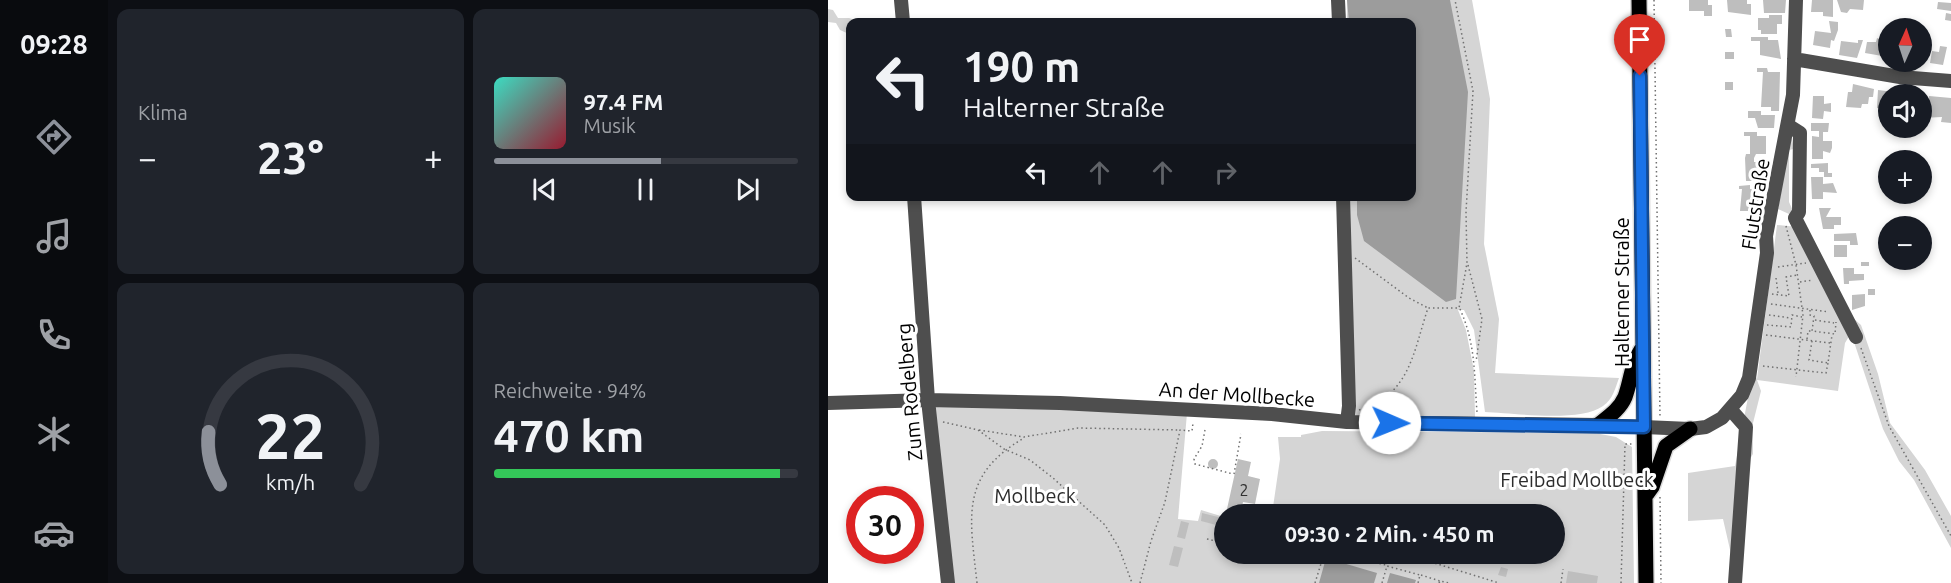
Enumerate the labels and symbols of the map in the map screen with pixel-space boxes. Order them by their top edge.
pin [1614,14,1665,76]
north arrow [1878,18,1932,72]
street label: Flutstraße [1736,157,1774,251]
street label: Halterner Straße [1610,217,1633,367]
street label: Zum Rodelberg [892,322,926,462]
street label: An der Mollbecke [1158,377,1316,411]
position arrow [1358,391,1422,455]
park label: Freibad Mollbeck [1500,468,1654,491]
house number: 2 [1239,481,1249,499]
park label: Mollbeck [994,484,1076,507]
speed limit sign: 30 [846,486,924,564]

